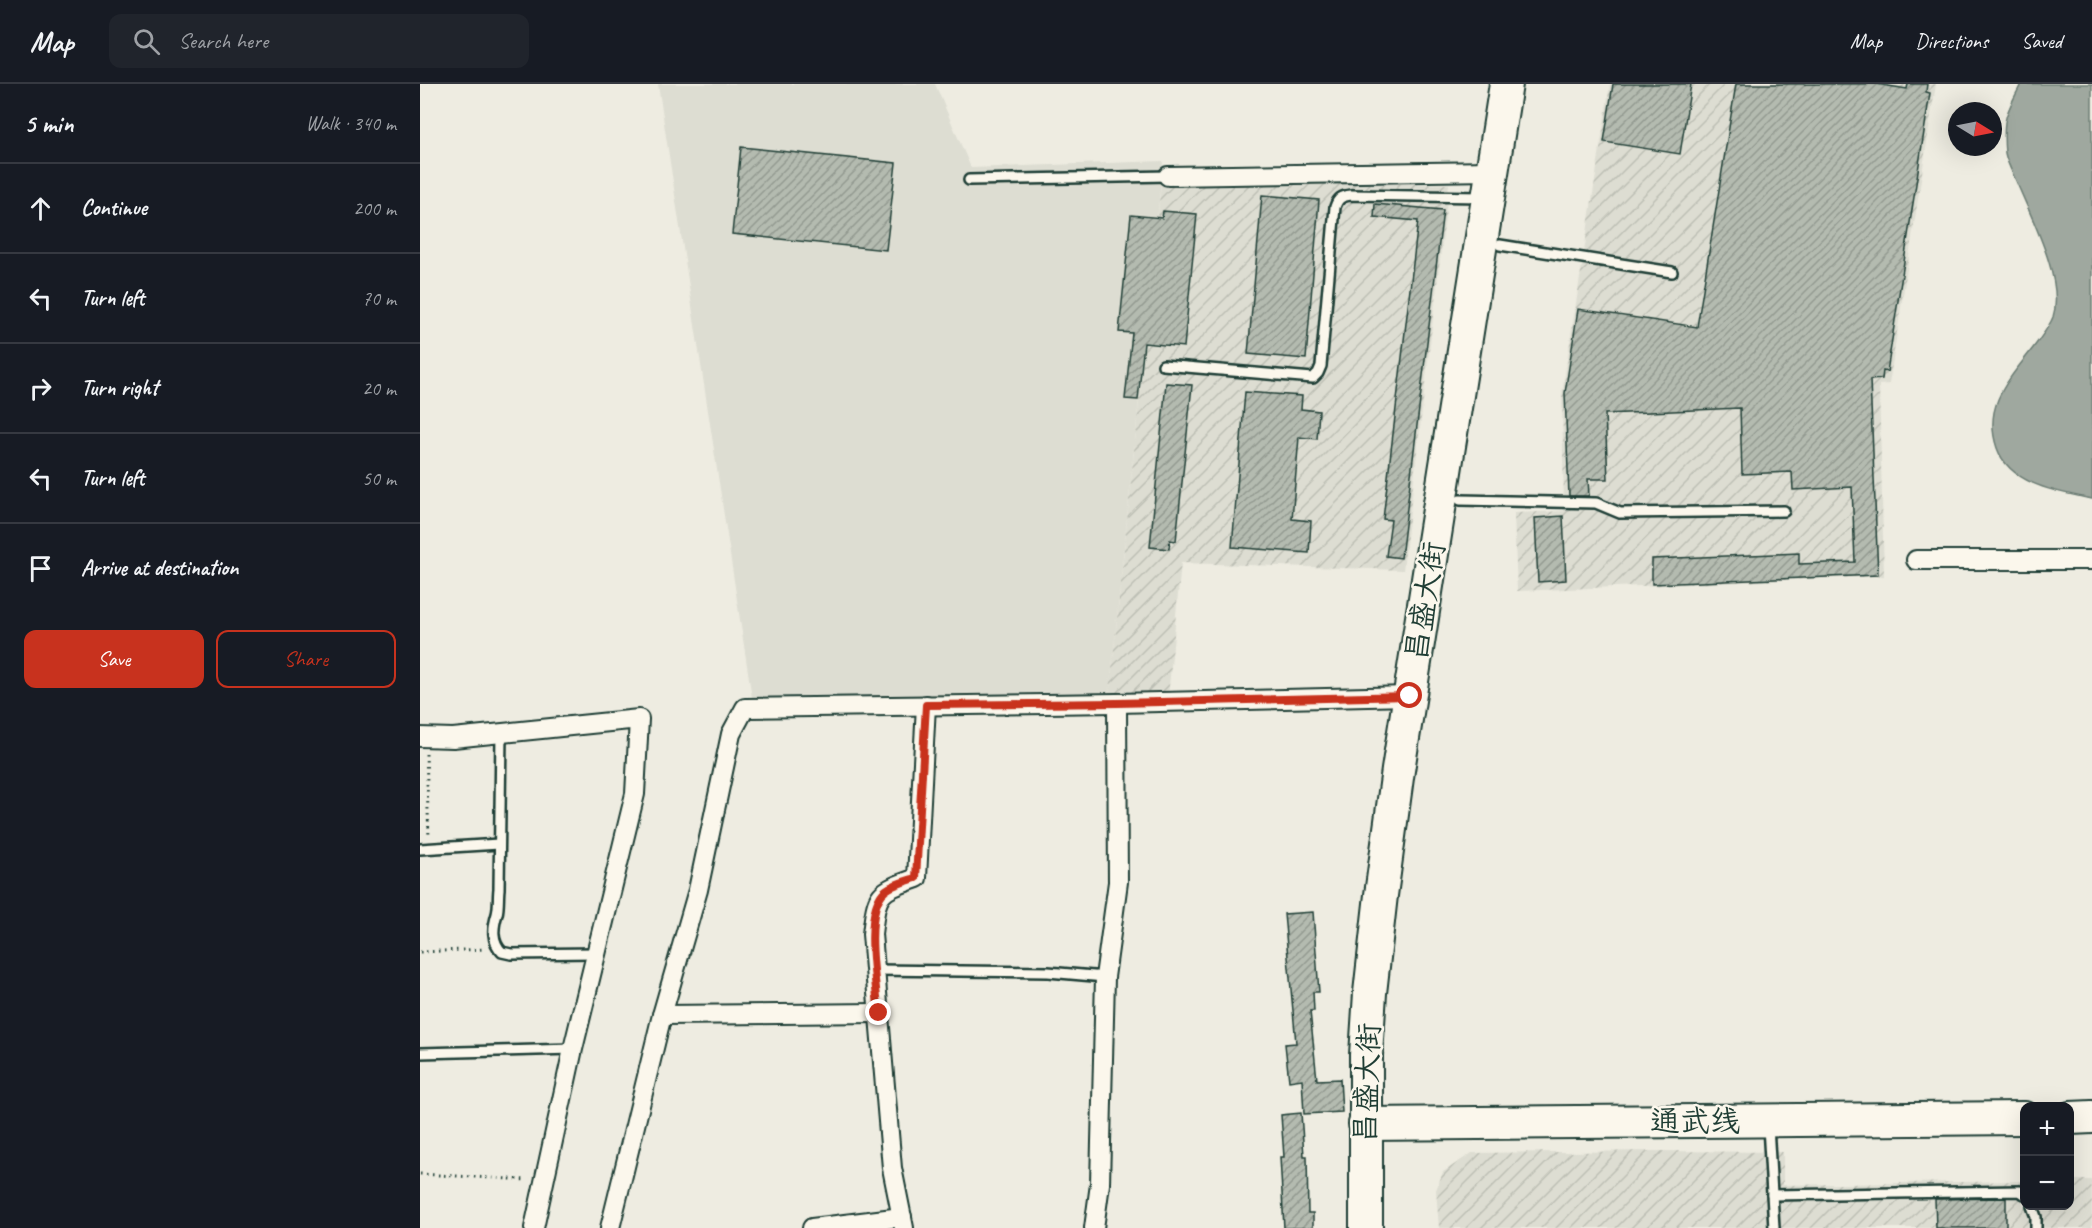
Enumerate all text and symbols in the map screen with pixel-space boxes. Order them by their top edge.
search box [109,14,529,68]
text: Map [30,24,73,59]
icon: search [130,25,163,58]
text: Search here [178,27,268,55]
text: Map [1850,28,1882,54]
text: Directions [1915,28,1988,54]
text: Saved [2021,28,2062,54]
north arrow [1948,102,2002,156]
text: 5 min [24,107,73,140]
text: Walk · 340 m [306,111,396,136]
icon: ahead [24,192,57,225]
text: Continue [81,194,147,222]
text: 200 m [353,196,396,221]
icon: left [24,282,57,315]
text: Turn left [81,284,145,312]
text: 70 m [362,286,396,311]
icon: right [24,372,57,405]
text: Turn right [81,374,158,402]
text: 20 m [362,376,396,401]
icon: left [24,462,57,495]
text: Turn left [81,464,145,492]
text: 50 m [362,466,396,491]
street label: 昌盛大街 [1397,539,1453,663]
icon: arrive [24,552,57,585]
text: Arrive at destination [81,554,238,582]
button: Save [24,630,204,688]
button: Share [216,630,396,688]
route start [1396,682,1422,708]
route end [865,999,891,1025]
street label: 昌盛大街 [1346,1022,1388,1144]
street label: 通武线 [1650,1102,1740,1140]
map controls [2020,1102,2074,1210]
button: + [2020,1102,2074,1156]
button: − [2020,1156,2074,1210]

